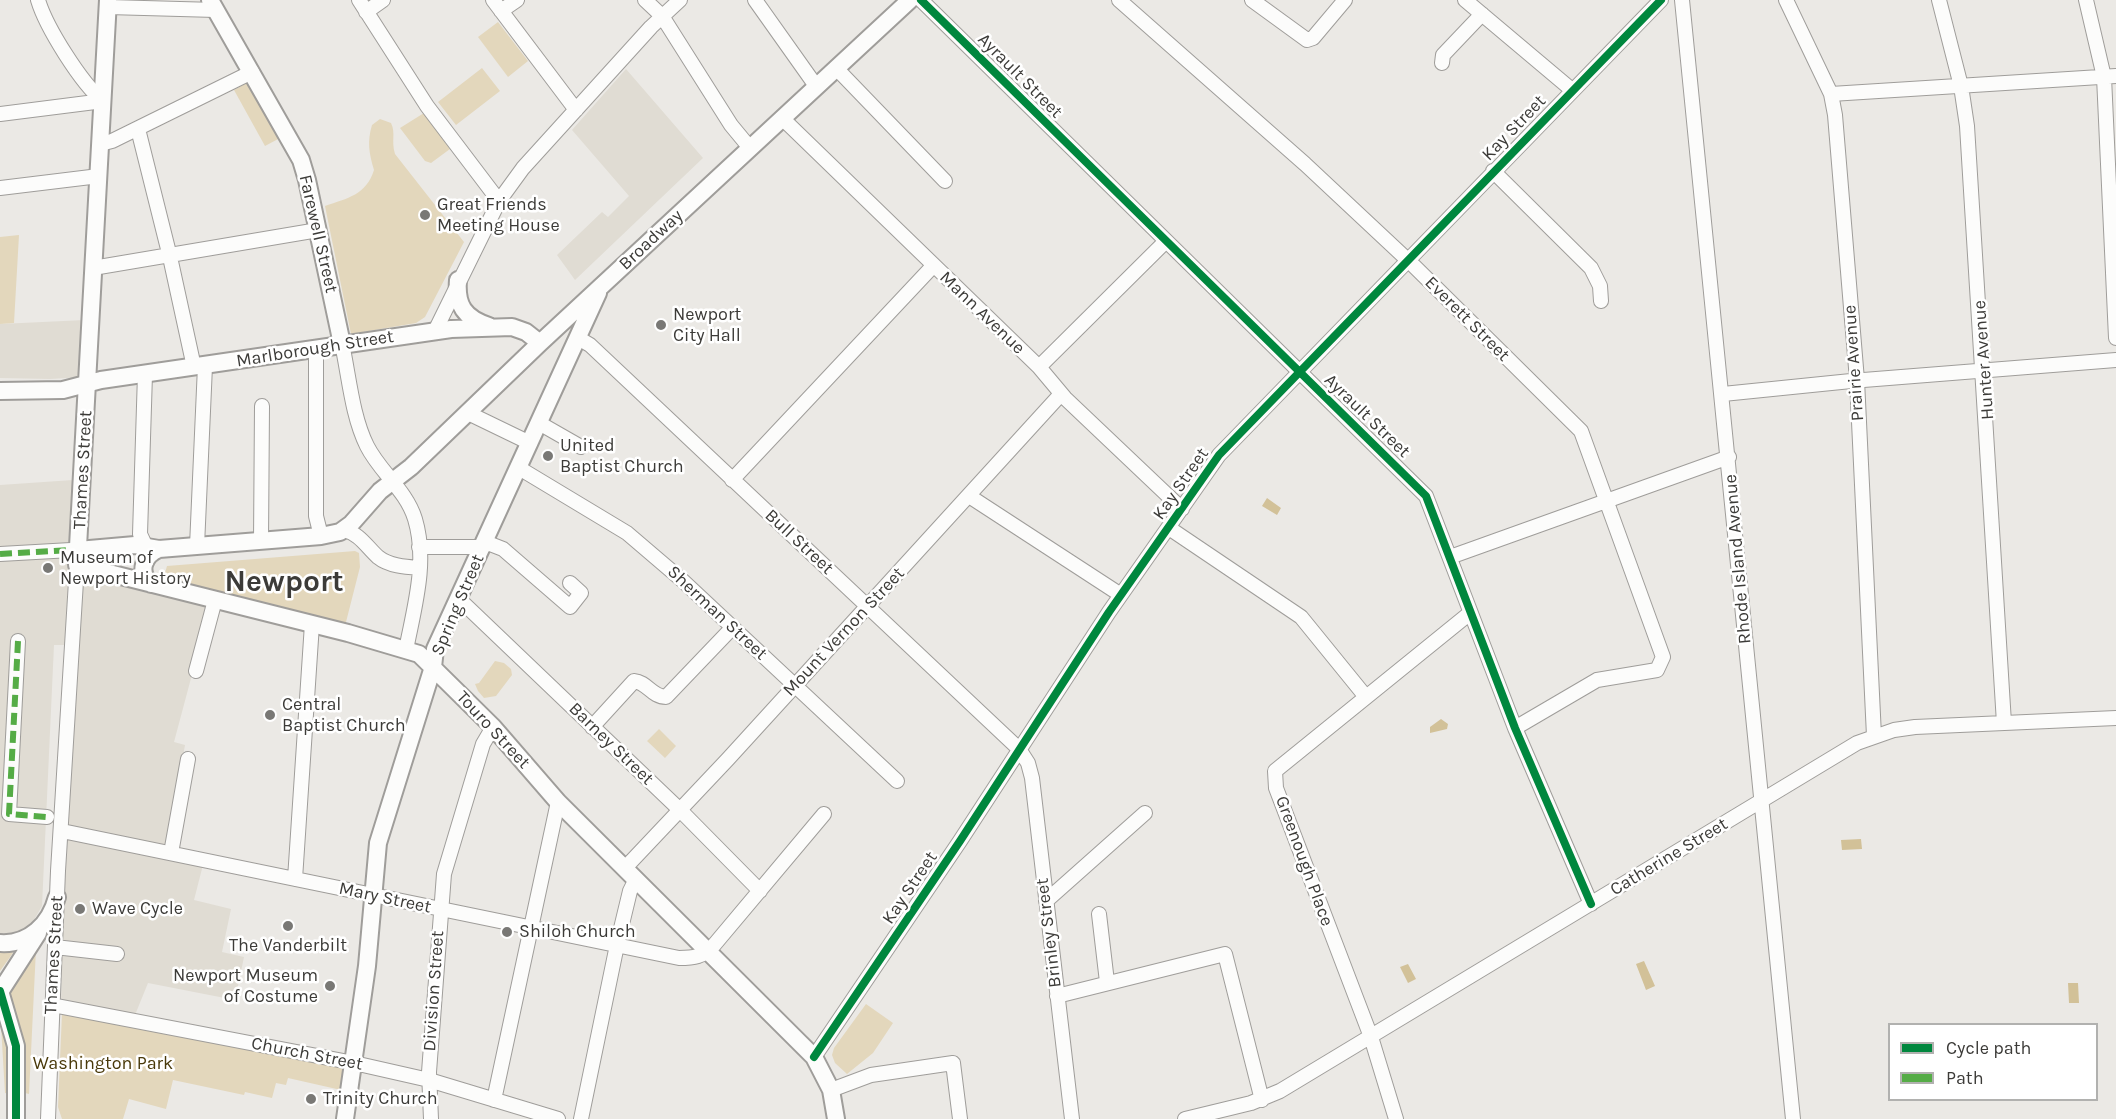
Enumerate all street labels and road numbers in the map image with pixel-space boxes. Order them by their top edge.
street label: Ayrault Street [973,29,1067,123]
street label: Kay Street [1477,91,1551,165]
street label: Farewell Street [294,173,342,295]
street label: Broadway [615,205,687,275]
street label: Mann Avenue [935,267,1029,359]
street label: Everett Street [1420,272,1514,366]
street label: Hunter Avenue [1969,299,1999,421]
street label: Prairie Avenue [1839,304,1869,422]
street label: Marlborough Street [235,326,395,372]
street label: Ayrault Street [1320,370,1414,462]
street label: Thames Street [69,410,97,530]
street label: Kay Street [1148,444,1214,524]
street label: Rhode Island Avenue [1720,473,1756,645]
street label: Bull Street [760,505,838,579]
street label: Spring Street [427,551,489,659]
street label: Sherman Street [663,561,771,665]
street label: Mount Vernon Street [779,563,909,701]
street label: Touro Street [452,687,534,773]
street label: Barney Street [564,698,658,790]
street label: Greenough Place [1270,793,1338,929]
street label: Catherine Street [1606,813,1732,901]
street label: Kay Street [878,848,942,928]
street label: Brinley Street [1032,877,1066,989]
street label: Mary Street [337,878,433,918]
street label: Thames Street [40,895,68,1015]
street label: Division Street [419,930,449,1052]
street label: Church Street [249,1033,365,1075]

